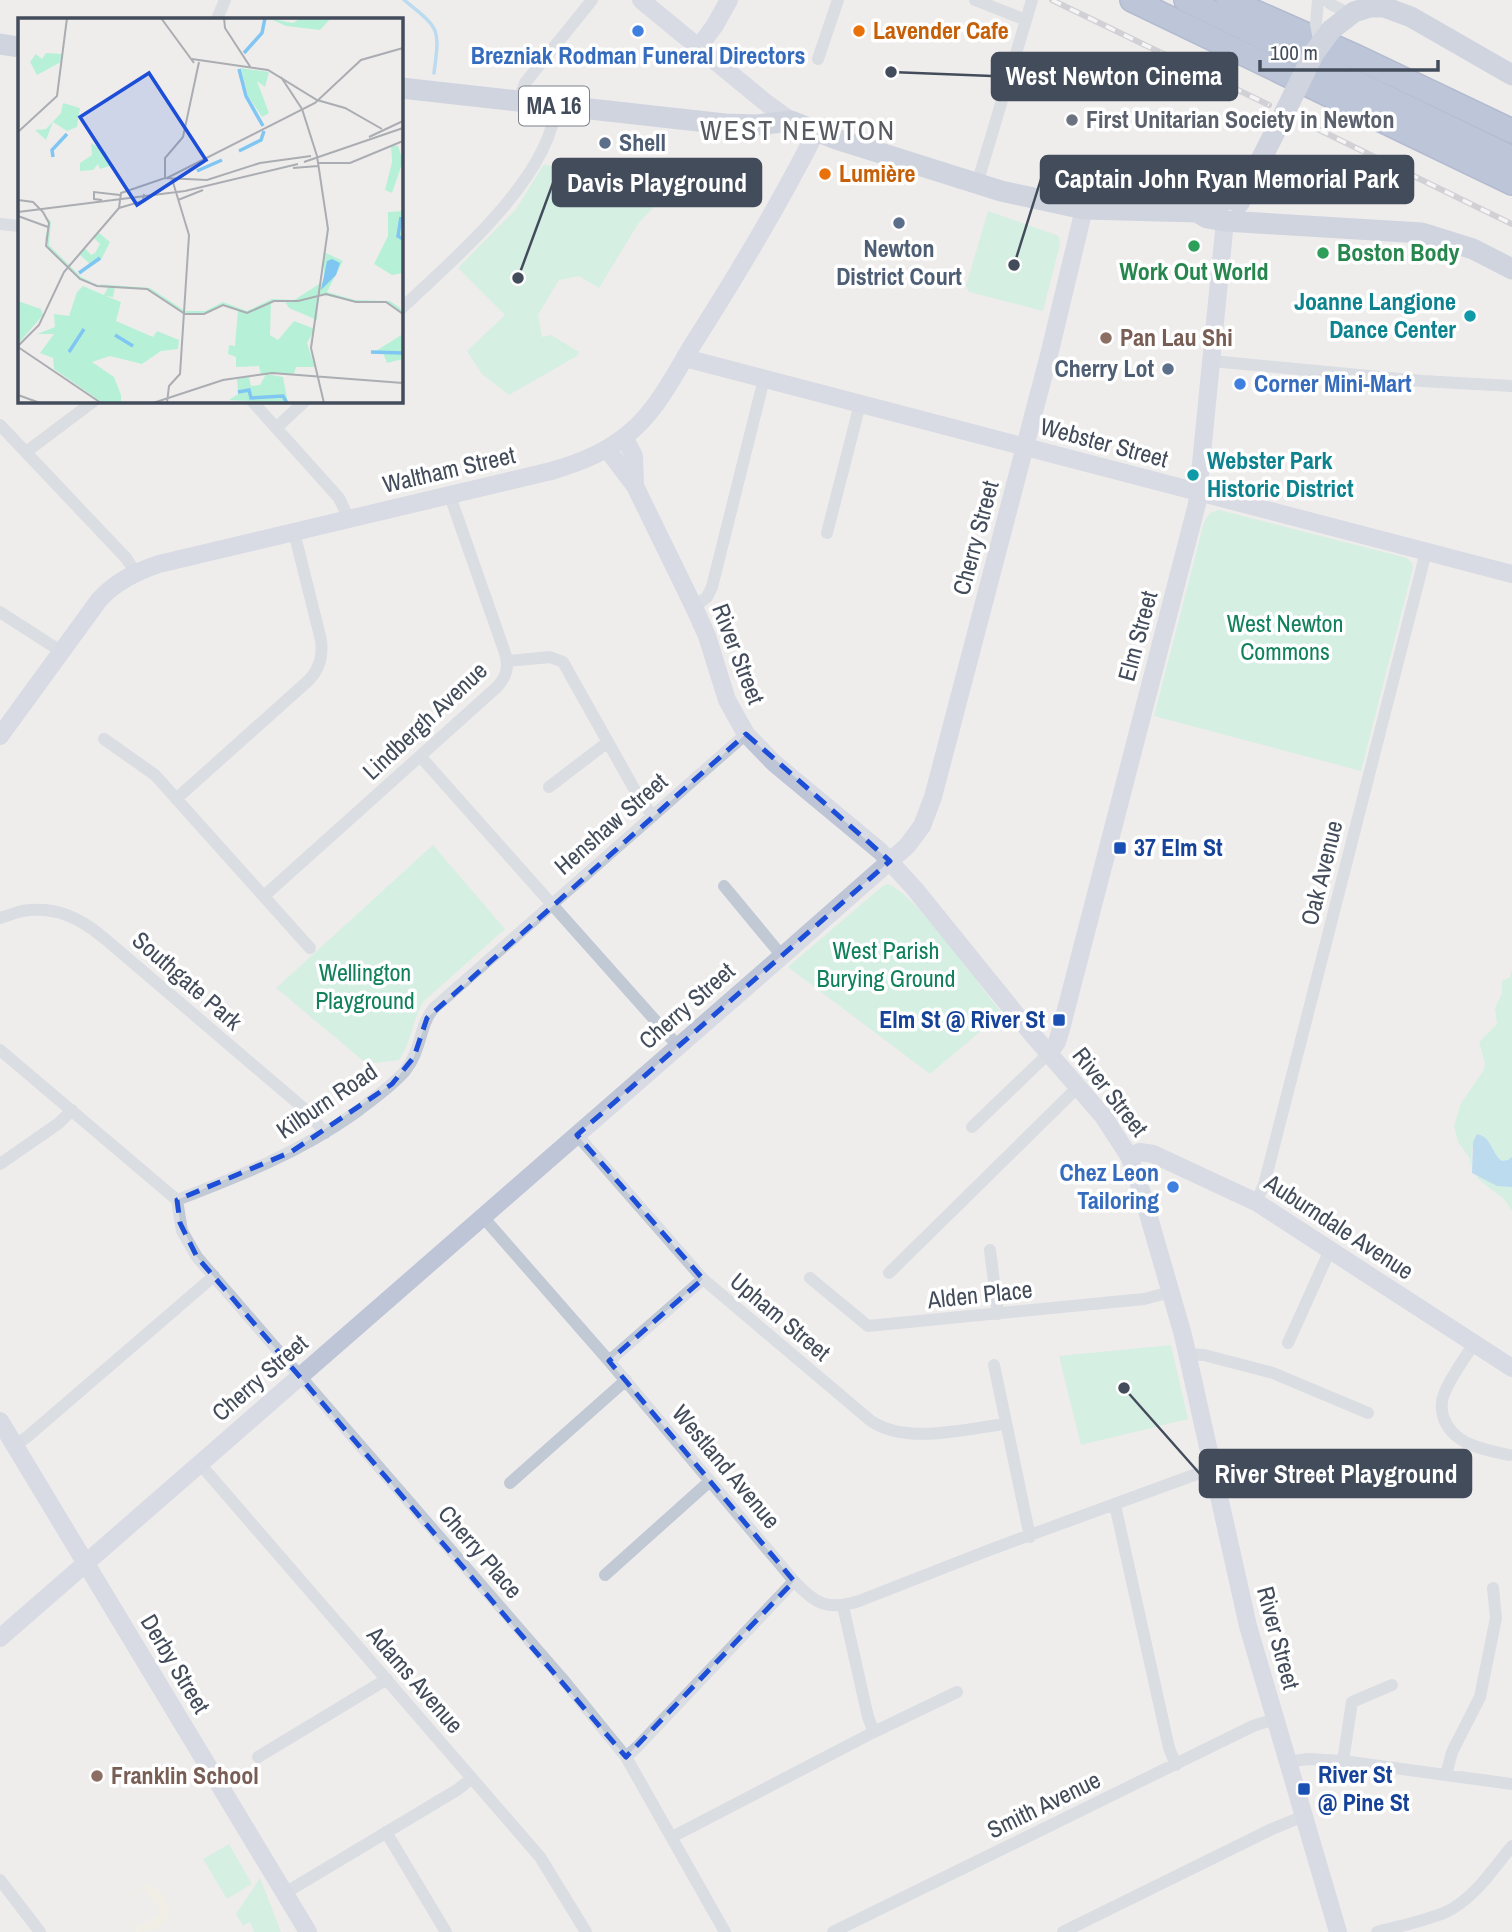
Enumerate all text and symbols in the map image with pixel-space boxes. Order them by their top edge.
place label: Lavender Cafe [873,14,1009,46]
inset map [18,18,402,402]
marker: Brezniak Rodman Funeral Directors [630,23,646,39]
marker: Lavender Cafe [851,23,867,39]
scale bar [1260,28,1438,72]
text: 100 m [1270,38,1318,67]
place label: Brezniak Rodman Funeral Directors [471,39,805,71]
callout: West Newton Cinema [992,53,1237,100]
text: West Newton Cinema [1006,58,1222,93]
road number: MA 16 [519,86,589,125]
place label: First Unitarian Society in Newton [1086,103,1394,135]
district label: WEST NEWTON [700,111,896,149]
marker: First Unitarian Society in Newton [1064,112,1080,128]
place label: Shell [619,126,666,158]
marker: Shell [597,135,613,151]
callout: Captain John Ryan Memorial Park [1041,156,1413,203]
place label: Lumière [839,157,916,189]
callout: Davis Playground [553,159,761,206]
text: Captain John Ryan Memorial Park [1055,161,1400,196]
text: Davis Playground [567,165,747,200]
marker: Lumière [817,166,833,182]
marker: Newton District Court [891,215,907,231]
place label: Newton District Court [836,232,962,292]
place label: Boston Body [1337,236,1460,268]
marker: Work Out World [1186,238,1202,254]
marker: Boston Body [1315,245,1331,261]
place label: Work Out World [1119,255,1269,287]
place label: Joanne Langione Dance Center [1294,285,1456,345]
marker: Joanne Langione Dance Center [1462,308,1478,324]
place label: Pan Lau Shi [1120,321,1233,353]
marker: Pan Lau Shi [1098,330,1114,346]
place label: Cherry Lot [1054,352,1154,384]
marker: Cherry Lot [1160,361,1176,377]
place label: Corner Mini-Mart [1254,367,1412,399]
marker: Corner Mini-Mart [1232,376,1248,392]
street label: Webster Street [1037,410,1172,475]
street label: Waltham Street [379,438,519,500]
place label: Webster Park Historic District [1207,444,1354,504]
marker: Webster Park Historic District [1185,467,1201,483]
street label: Cherry Street [944,477,1006,598]
street label: Elm Street [1110,587,1165,684]
street label: River Street [705,599,773,709]
park label: West Newton Commons [1227,607,1343,667]
street label: Lindbergh Avenue [355,654,494,786]
street label: Henshaw Street [547,765,674,881]
street label: Oak Avenue [1293,817,1349,928]
place label: 37 Elm St [1134,831,1223,863]
marker: 37 Elm St [1112,840,1128,856]
street label: Southgate Park [126,924,249,1037]
park label: West Parish Burying Ground [817,934,955,994]
street label: Cherry Street [632,954,741,1056]
park label: Wellington Playground [315,956,415,1016]
place label: Elm St @ River St [879,1003,1045,1035]
marker: Elm St @ River St [1051,1012,1067,1028]
street label: River Street [1066,1040,1156,1143]
street label: Kilburn Road [270,1055,383,1146]
place label: Chez Leon Tailoring [1059,1156,1159,1216]
street label: Auburndale Avenue [1258,1166,1420,1286]
marker: Chez Leon Tailoring [1165,1179,1181,1195]
street label: Upham Street [724,1265,838,1368]
street label: Alden Place [925,1273,1034,1316]
street label: Cherry Street [205,1326,314,1428]
street label: Westland Avenue [665,1398,788,1535]
callout: River Street Playground [1200,1450,1471,1497]
text: River Street Playground [1215,1456,1457,1491]
street label: Cherry Place [431,1498,530,1605]
street label: River Street [1250,1583,1308,1693]
street label: Derby Street [134,1608,218,1720]
street label: Adams Avenue [360,1618,471,1740]
place label: River St @ Pine St [1318,1758,1410,1818]
place label: Franklin School [111,1759,259,1791]
street label: Smith Avenue [982,1763,1106,1845]
marker: Franklin School [89,1768,105,1784]
marker: River St @ Pine St [1296,1781,1312,1797]

